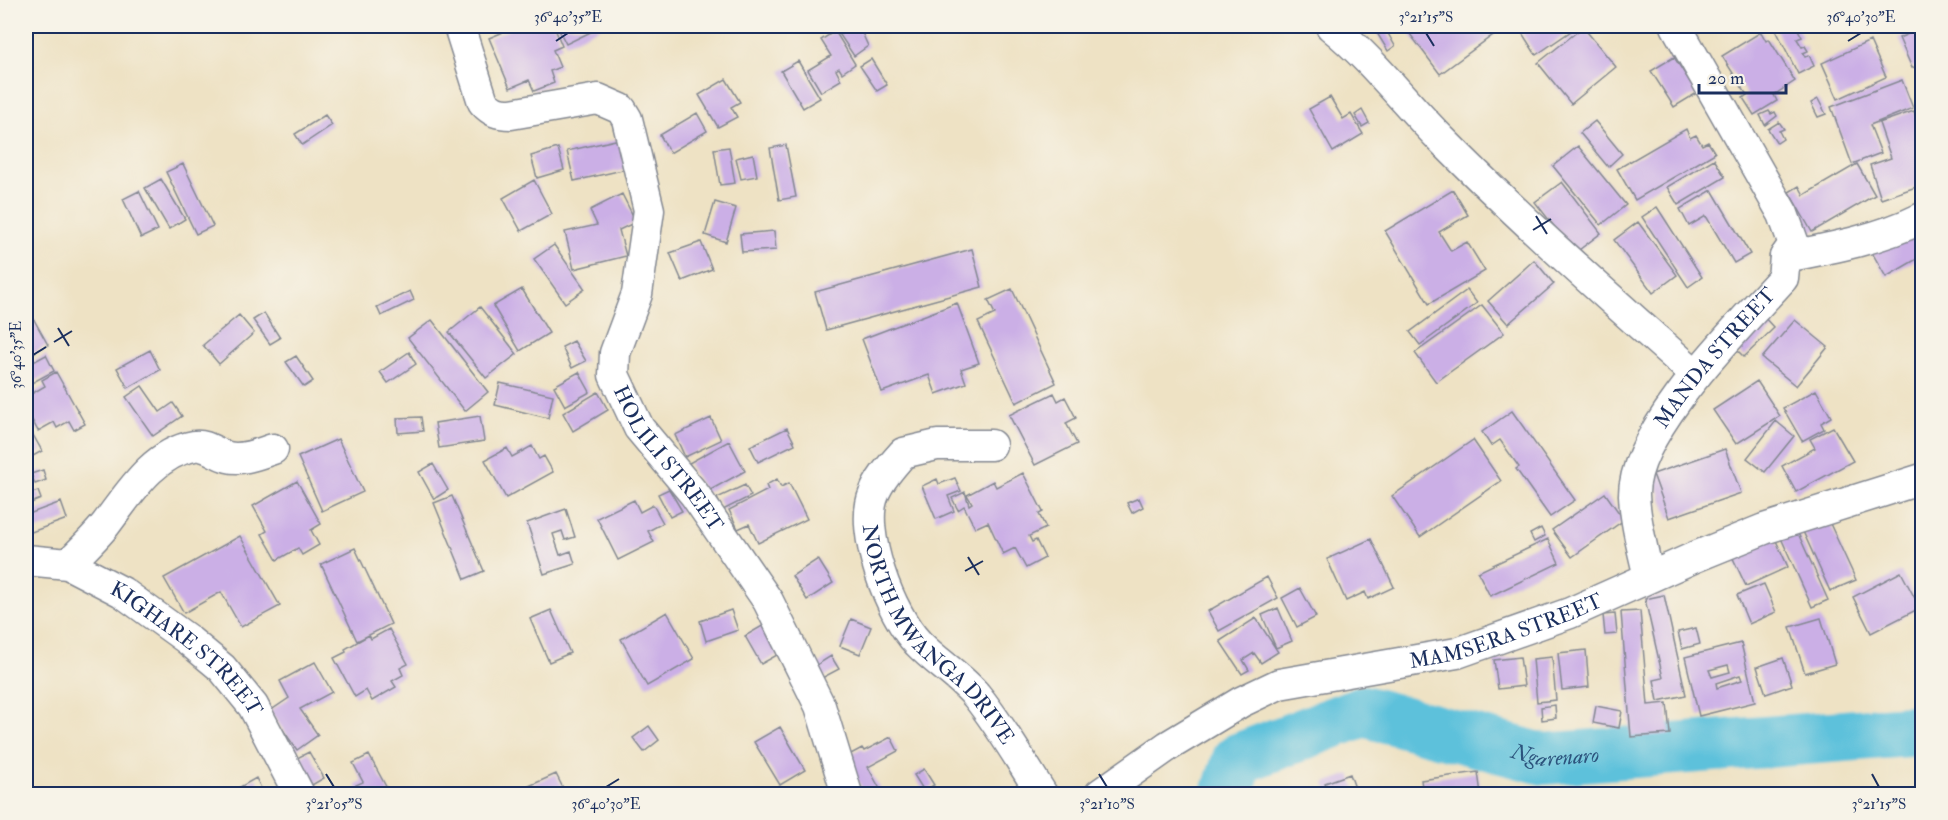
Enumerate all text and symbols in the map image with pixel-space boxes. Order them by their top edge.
text: 36°40'35"E [534,8,602,27]
text: 3°21'15"S [1399,8,1453,27]
text: 36°40'30"E [1826,8,1896,27]
scale bar [1699,57,1786,95]
text: 20 m [1708,67,1744,90]
street label: MANDA STREET [1648,281,1781,433]
text: 36°40'35"E [7,321,26,389]
street label: HOLILI STREET [607,381,730,537]
street label: NORTH MWANGA DRIVE [856,523,1021,749]
street label: KIGHARE STREET [106,575,269,720]
street label: MAMSERA STREET [1407,587,1607,675]
water label: Ngarenaro [1508,737,1600,774]
text: 3°21'05"S [305,795,363,814]
text: 36°40'30"E [571,795,641,814]
text: 3°21'10"S [1079,795,1135,814]
text: 3°21'15"S [1852,795,1906,814]

